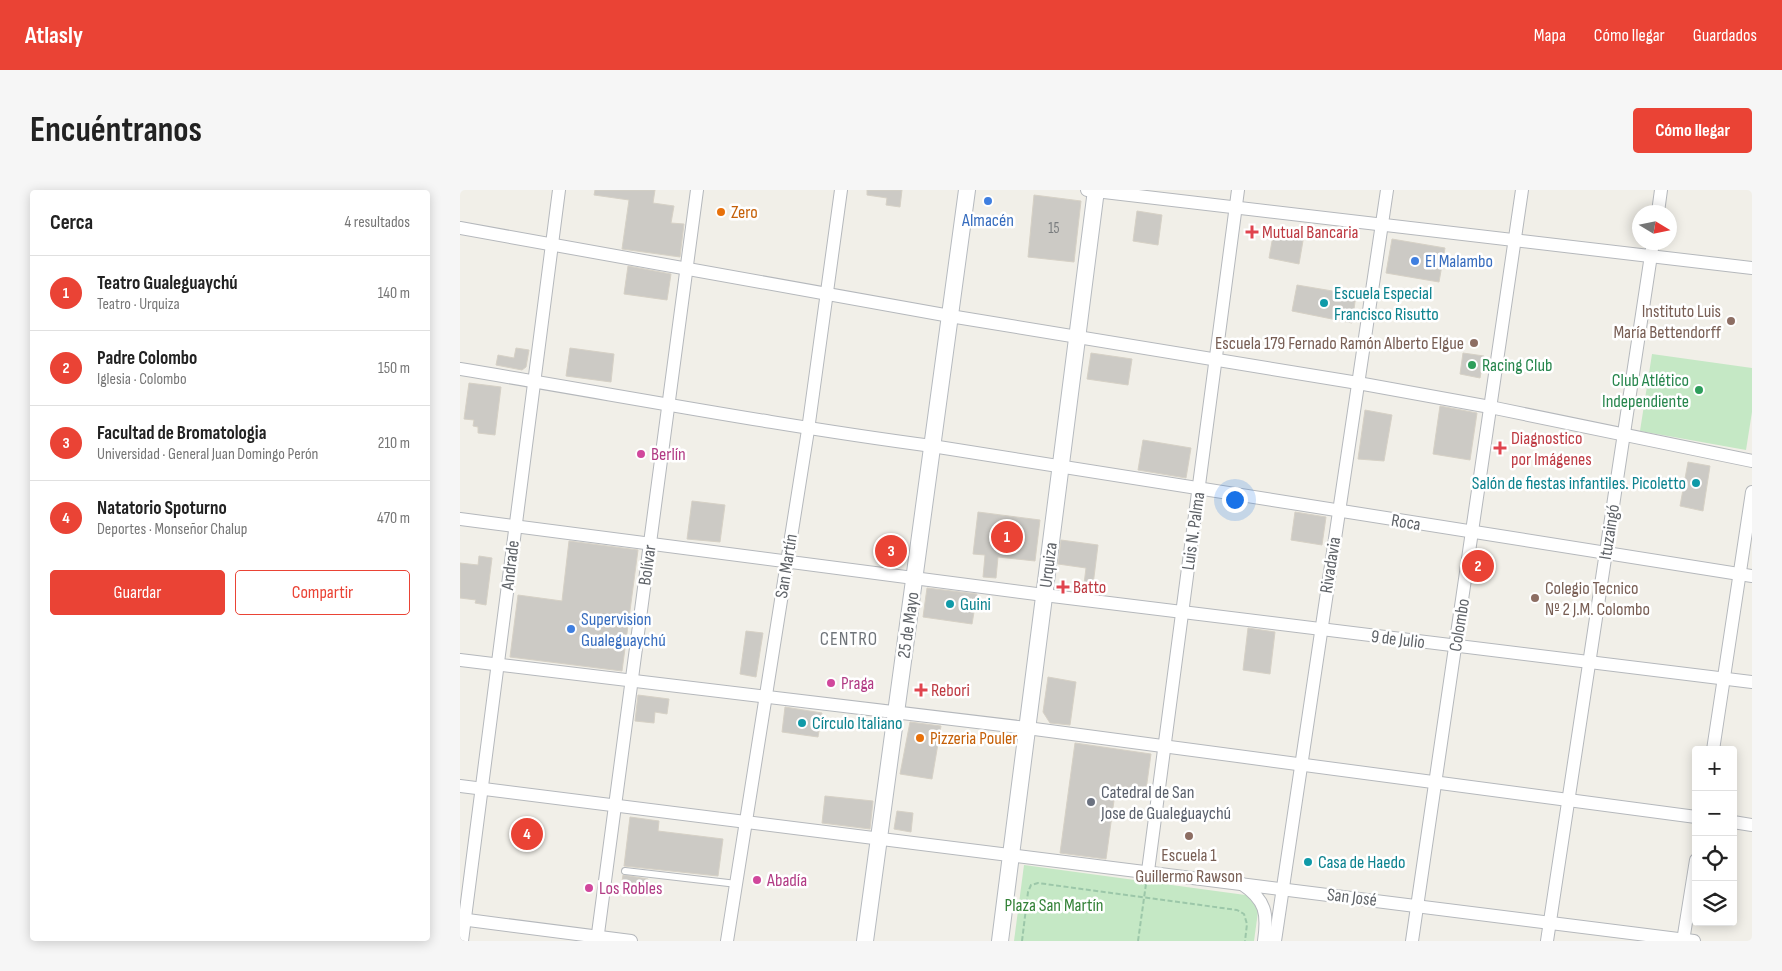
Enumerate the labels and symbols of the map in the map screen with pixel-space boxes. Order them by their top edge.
marker: Almacén [982,195,994,207]
place label: Zero [731,202,758,223]
north arrow [1632,205,1677,250]
marker: Zero [715,206,727,218]
place label: Almacén [961,210,1014,231]
house number: 15 [1048,219,1060,238]
place label: Mutual Bancaria [1262,222,1358,243]
marker: Mutual Bancaria [1246,226,1258,238]
place label: El Malambo [1425,251,1493,272]
marker: El Malambo [1409,255,1421,267]
place label: Escuela Especial Francisco Risutto [1334,283,1439,325]
marker: Escuela Especial Francisco Risutto [1318,297,1330,309]
place label: Instituto Luis María Bettendorff [1613,301,1722,343]
marker: Instituto Luis María Bettendorff [1725,315,1737,327]
place label: Escuela 179 Fernado Ramón Alberto Elgue [1215,333,1464,354]
marker: Escuela 179 Fernado Ramón Alberto Elgue [1468,337,1480,349]
place label: Racing Club [1482,355,1552,376]
marker: Racing Club [1466,359,1478,371]
place label: Club Atlético Independiente [1602,370,1689,412]
marker: Club Atlético Independiente [1693,384,1705,396]
place label: Diagnostico por Imágenes [1511,428,1592,470]
marker: Diagnostico por Imágenes [1493,441,1507,455]
place label: Berlín [651,444,686,465]
marker: Berlín [635,448,647,460]
place label: Salón de fiestas infantiles. Picoletto [1472,473,1686,494]
marker: Salón de fiestas infantiles. Picoletto [1690,477,1702,489]
your location [1222,487,1248,513]
street label: Luis N. Palma [1178,491,1209,571]
street label: Ituzaingó [1595,503,1624,561]
street label: Roca [1390,510,1422,535]
pin: 1 [991,518,1023,556]
street label: San Martín [771,532,802,600]
pin: 3 [875,532,907,570]
street label: Rivadavia [1316,535,1345,595]
street label: Andrade [497,539,524,592]
street label: Urquiza [1035,541,1062,589]
street label: Bolívar [634,543,661,587]
pin: 2 [1462,547,1494,585]
place label: Batto [1073,577,1106,598]
place label: Colegio Tecnico Nº 2 J.M. Colombo [1545,578,1650,620]
marker: Batto [1057,581,1069,593]
street label: 25 de Mayo [893,590,924,660]
marker: Colegio Tecnico Nº 2 J.M. Colombo [1529,592,1541,604]
place label: Guini [960,594,991,615]
street label: Colombo [1445,597,1474,653]
marker: Guini [944,598,956,610]
place label: Supervision Gualeguaychú [581,609,666,651]
marker: Supervision Gualeguaychú [565,623,577,635]
street label: 9 de Julio [1370,626,1426,653]
district label: CENTRO [820,628,878,651]
place label: Praga [841,673,874,694]
marker: Praga [825,677,837,689]
place label: Rebori [931,680,970,701]
marker: Rebori [915,684,927,696]
place label: Círculo Italiano [812,713,903,734]
marker: Círculo Italiano [796,717,808,729]
place label: Pizzeria Pouler [930,728,1018,749]
marker: Pizzeria Pouler [914,732,926,744]
place label: Catedral de San Jose de Gualeguaychú [1100,782,1231,824]
marker: Catedral de San Jose de Gualeguaychú [1085,796,1097,808]
pin: 4 [511,815,543,853]
marker: Escuela 1 Guillermo Rawson [1183,830,1195,842]
place label: Escuela 1 Guillermo Rawson [1135,845,1243,887]
place label: Casa de Haedo [1318,852,1405,873]
marker: Casa de Haedo [1302,856,1314,868]
place label: Abadía [766,870,807,891]
marker: Abadía [751,874,763,886]
place label: Los Robles [599,878,662,899]
marker: Los Robles [583,882,595,894]
street label: San José [1326,884,1378,911]
park label: Plaza San Martín [1005,895,1103,916]

